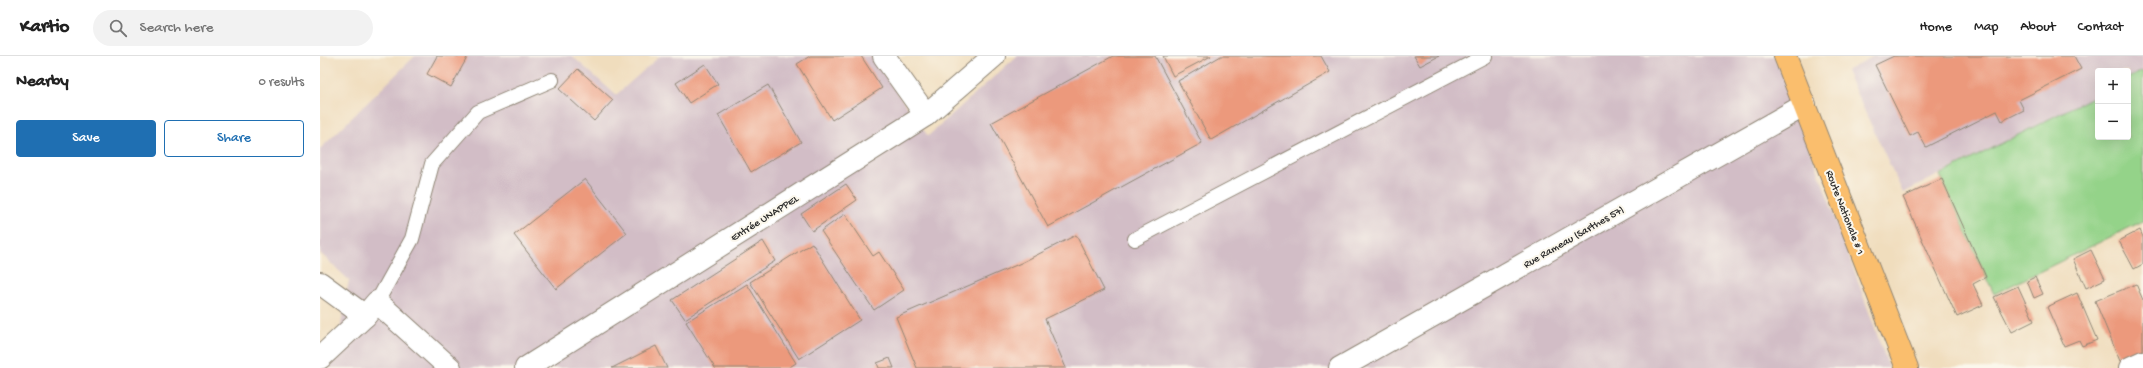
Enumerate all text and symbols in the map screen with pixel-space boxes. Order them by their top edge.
search box [93,10,373,46]
text: Kartio [20,16,69,39]
icon: search [107,17,129,39]
text: Search here [139,19,213,37]
text: Home [1920,19,1952,36]
text: Map [1974,19,1998,36]
text: About [2020,19,2056,36]
text: Contact [2078,19,2123,36]
map controls [2095,68,2131,140]
button: + [2095,68,2131,104]
text: Nearby [16,72,69,92]
text: 0 results [258,75,304,90]
button: − [2095,104,2131,140]
button: Save [16,120,156,157]
button: Share [164,120,304,157]
street label: Route Nationale # 1 [1823,169,1866,257]
street label: Entrée UNAPPEL [729,193,802,244]
street label: Rue Rameau (Sarthes 57) [1522,204,1626,271]

